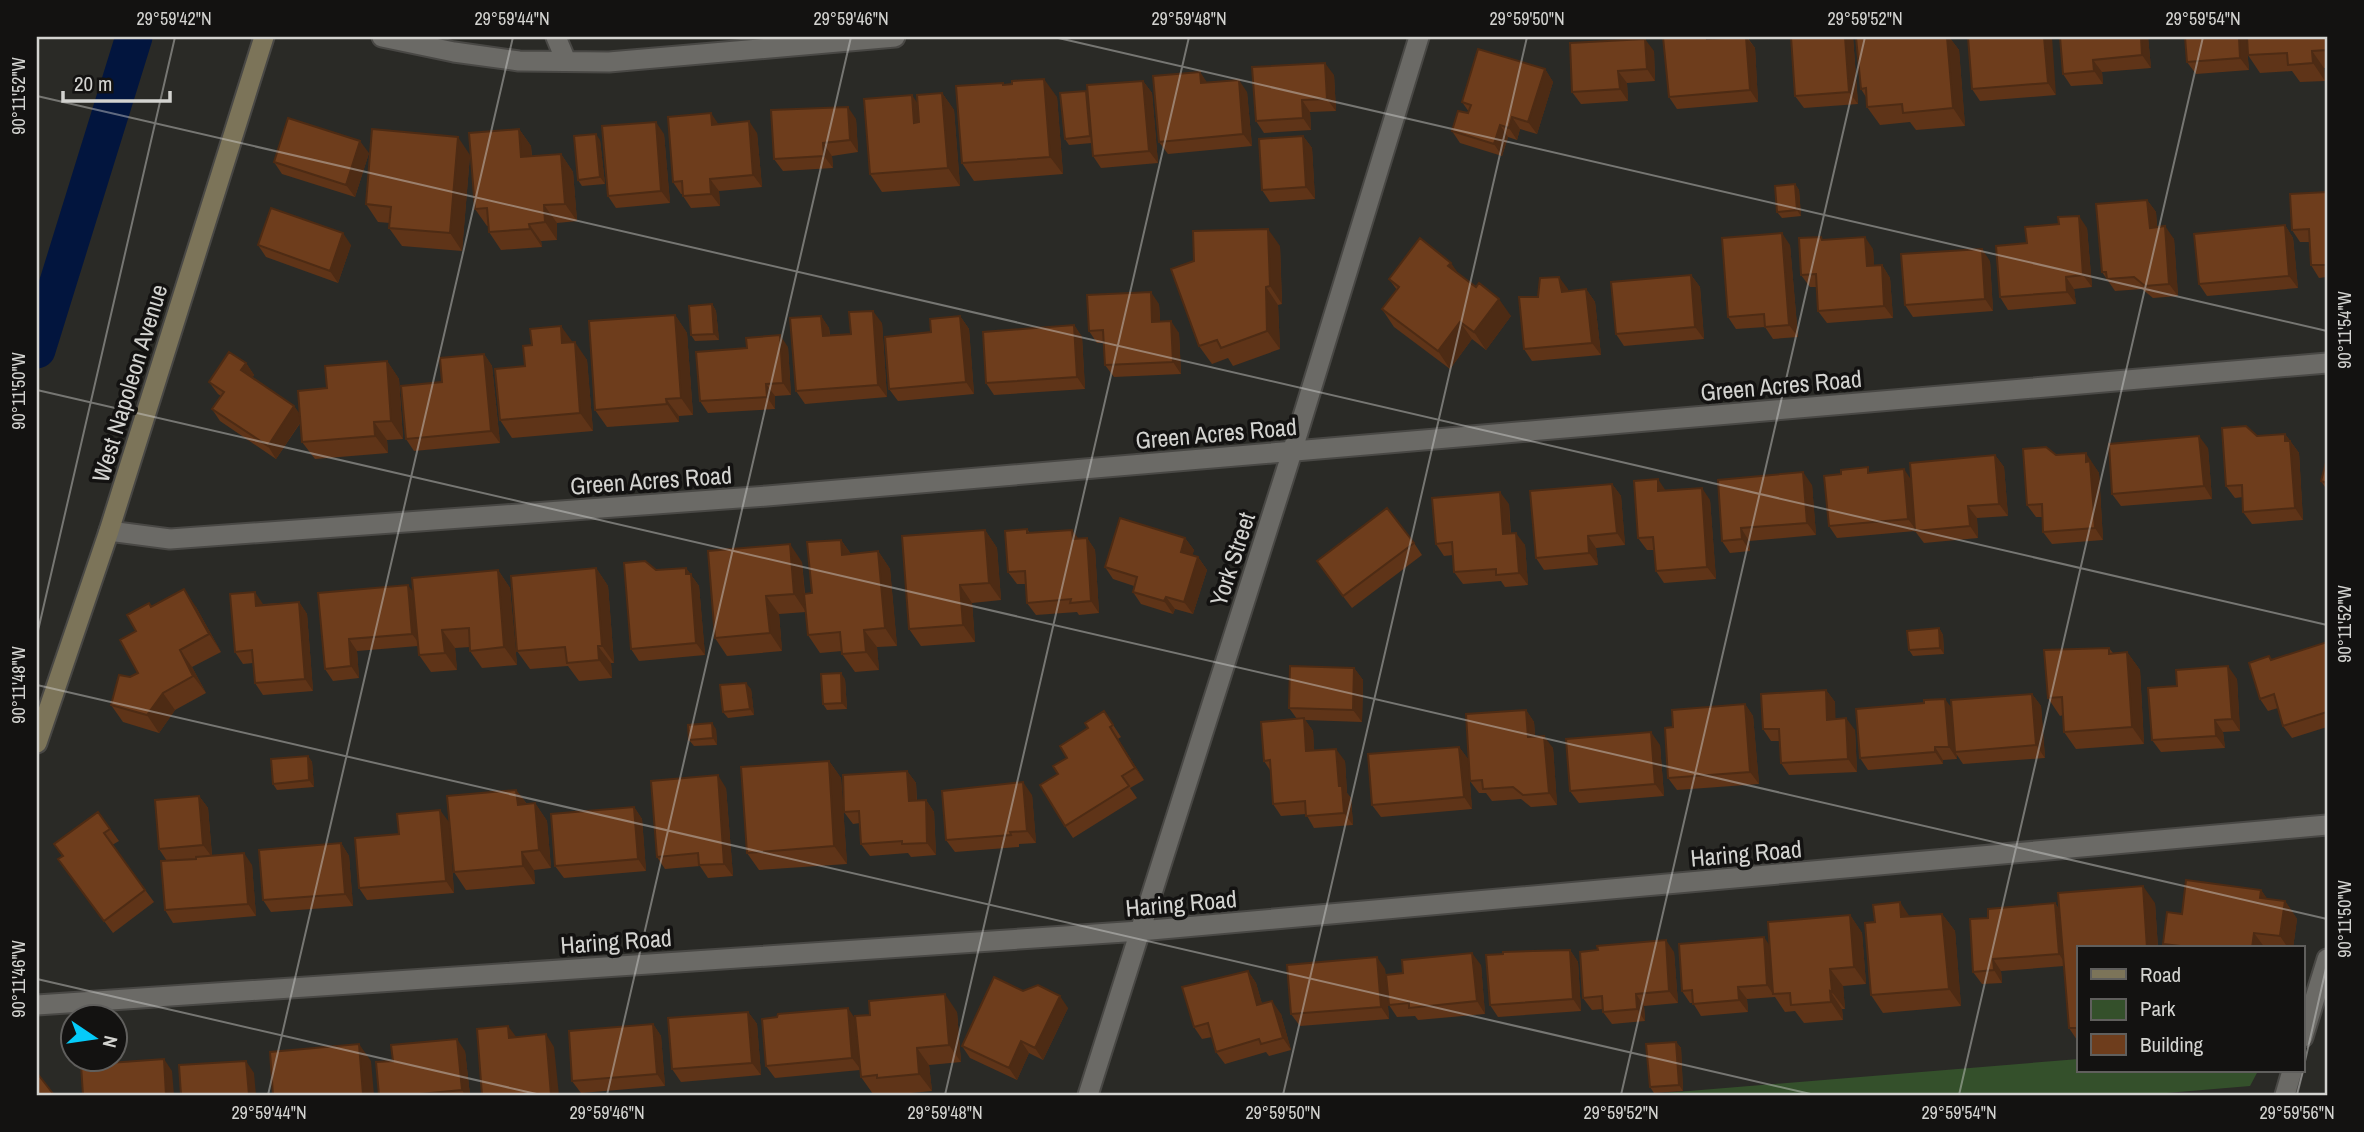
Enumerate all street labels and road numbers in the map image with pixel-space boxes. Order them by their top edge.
street label: West Napoleon Avenue [84,280,174,486]
street label: Green Acres Road [1699,362,1863,408]
street label: Green Acres Road [1134,410,1298,456]
street label: Green Acres Road [569,458,733,502]
street label: York Street [1202,507,1262,610]
street label: Haring Road [1689,832,1803,874]
street label: Haring Road [1124,882,1238,924]
street label: Haring Road [559,921,673,961]

